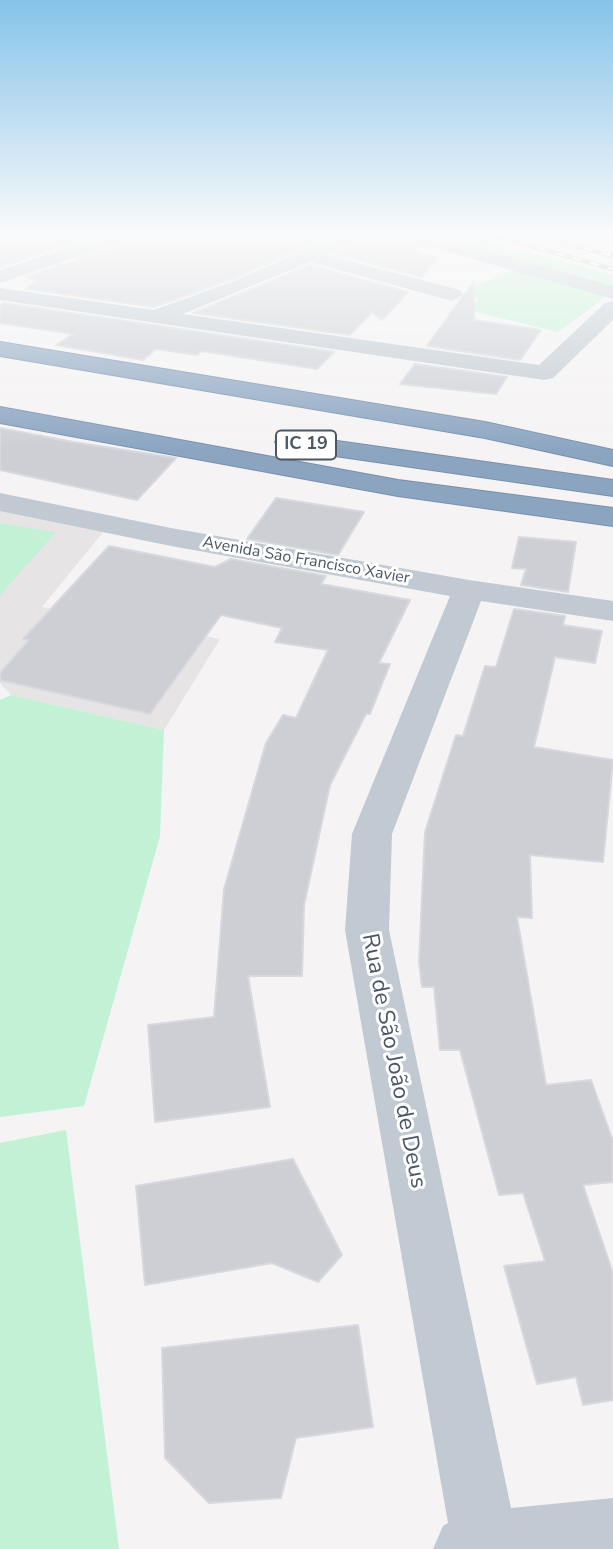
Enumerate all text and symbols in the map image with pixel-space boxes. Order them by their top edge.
road number: IC 19 [276,430,336,460]
street label: Avenida São Francisco Xavier [201,533,411,589]
street label: Rua de São João de Deus [355,931,431,1191]

